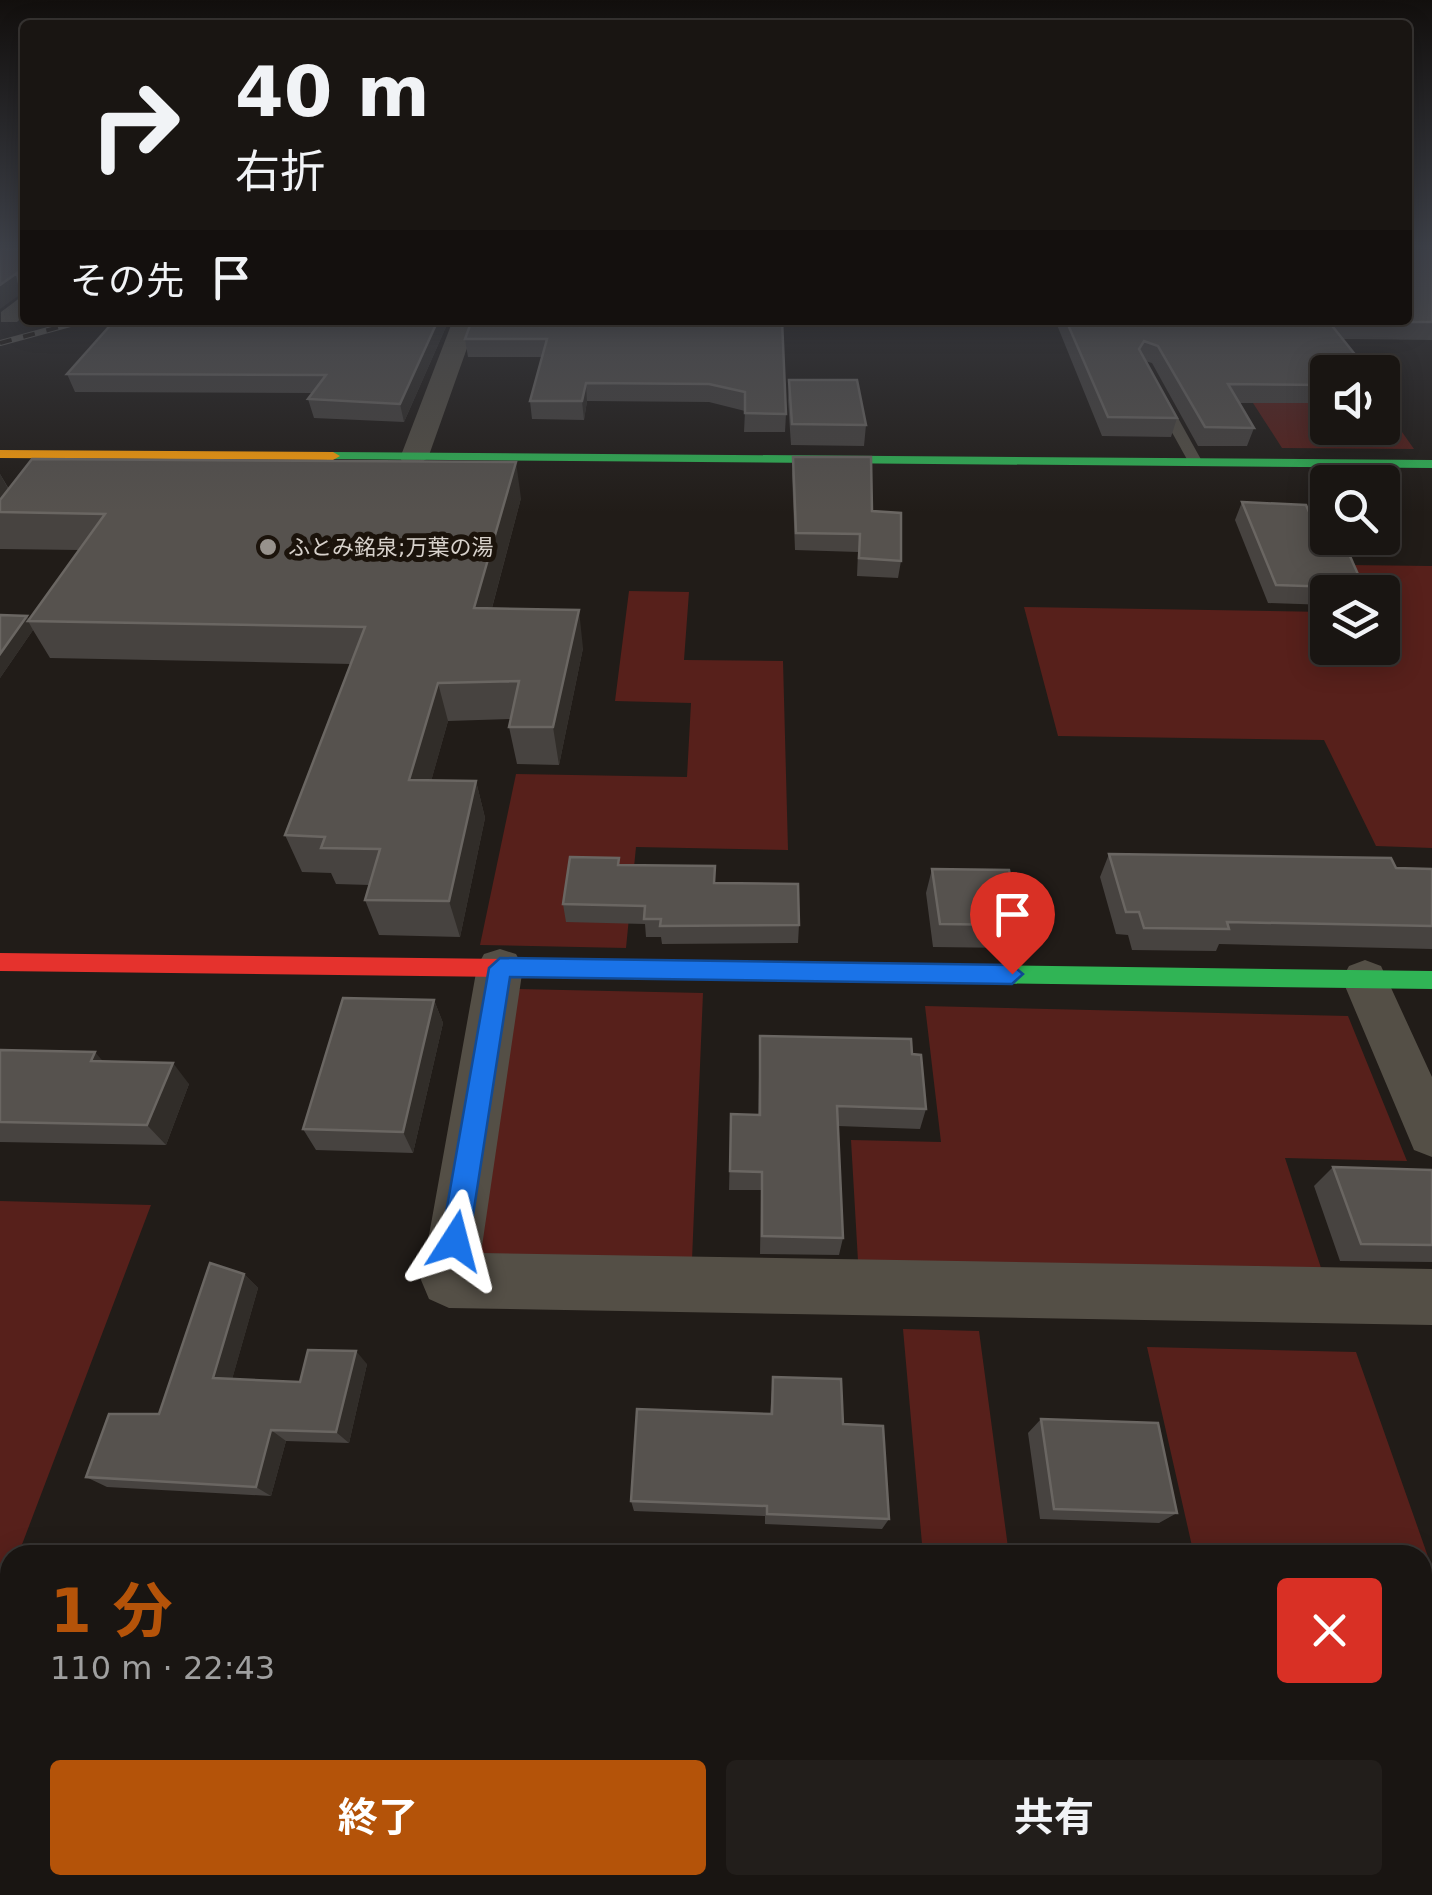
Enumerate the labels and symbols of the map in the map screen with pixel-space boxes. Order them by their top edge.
place label: ふとみ銘泉;万葉の湯 [288,535,493,560]
marker: ふとみ銘泉;万葉の湯 [257,536,279,558]
pin [970,872,1055,975]
position arrow [403,1189,507,1293]

